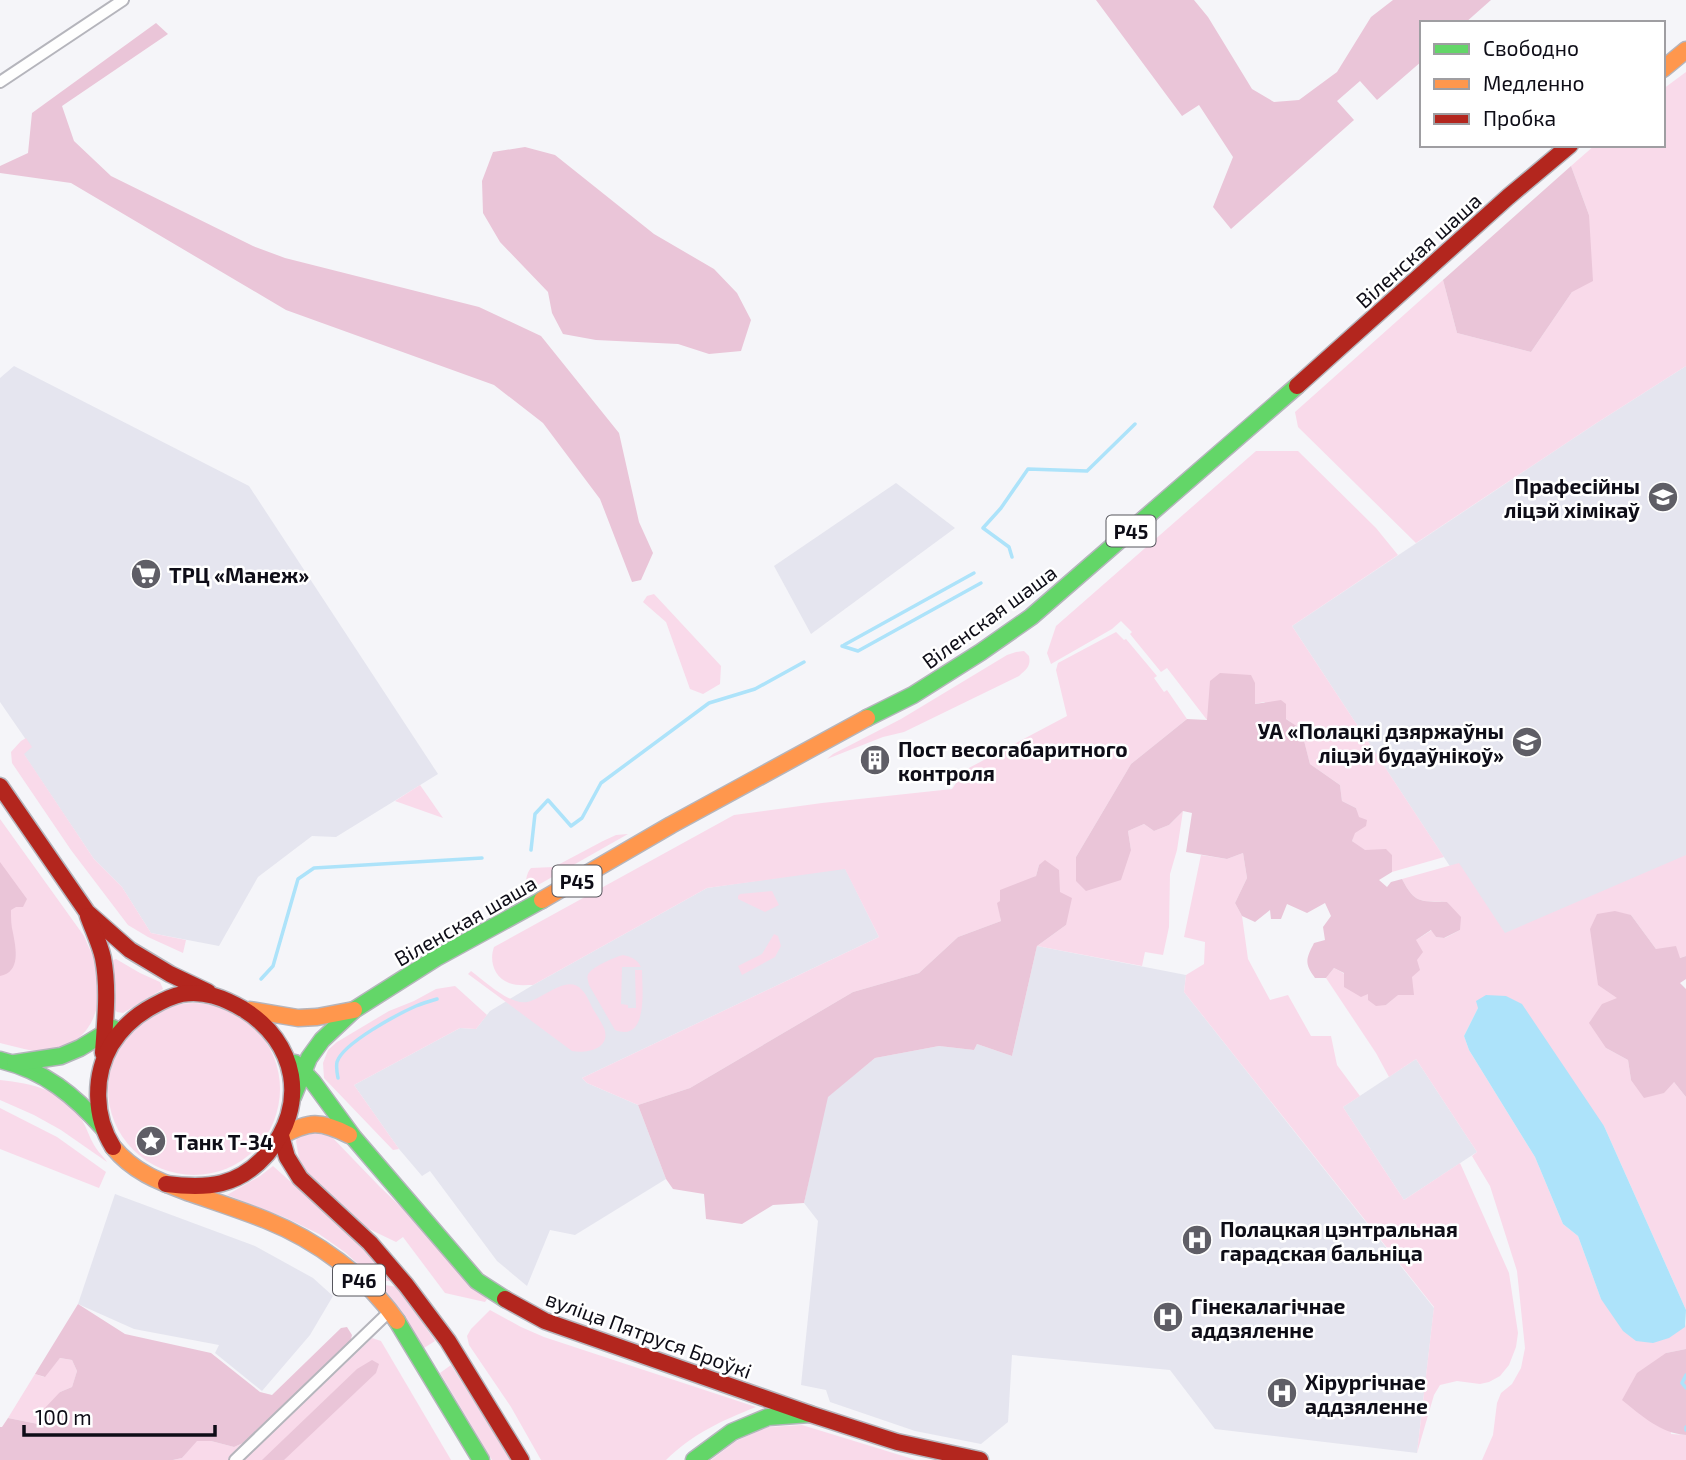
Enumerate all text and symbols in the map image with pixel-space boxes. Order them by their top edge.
legend [1420,21,1665,147]
text: Свободно [1483,35,1579,60]
text: Медленно [1483,70,1585,95]
text: Пробка [1483,105,1556,130]
street label: Віленская шаша [1350,187,1486,313]
place label: Прафесійны ліцэй хімікаў [1504,473,1640,522]
school or university icon: Прафесійны ліцэй хімікаў [1646,480,1680,514]
road number: Р45 [1106,516,1156,546]
supermarket icon: ТРЦ «Манеж» [129,557,163,591]
street label: Віленская шаша [917,559,1061,673]
place label: ТРЦ «Манеж» [169,562,309,587]
place label: УА «Полацкі дзяржаўны ліцэй будаўнікоў» [1258,718,1504,767]
school or university icon: УА «Полацкі дзяржаўны ліцэй будаўнікоў» [1510,725,1544,759]
place label: Пост весогабаритного контроля [898,736,1128,785]
building icon: Пост весогабаритного контроля [858,743,892,777]
road number: Р45 [552,866,602,897]
street label: Віленская шаша [389,869,541,971]
place icon: Танк Т-34 [134,1124,168,1158]
place label: Танк Т-34 [174,1129,273,1154]
place label: Полацкая цэнтральная гарадская бальніца [1220,1216,1458,1265]
hospital icon: Полацкая цэнтральная гарадская бальніца [1180,1223,1214,1257]
road number: Р46 [333,1264,385,1296]
street label: вуліца Пятруся Броўкі [542,1285,755,1384]
place label: Гінекалагічнае аддзяленне [1191,1293,1345,1342]
hospital icon: Гінекалагічнае аддзяленне [1151,1300,1185,1334]
place label: Хірургічнае аддзяленне [1305,1369,1428,1418]
hospital icon: Хірургічнае аддзяленне [1265,1376,1299,1410]
scale bar [24,1394,215,1438]
text: 100 m [35,1404,92,1429]

